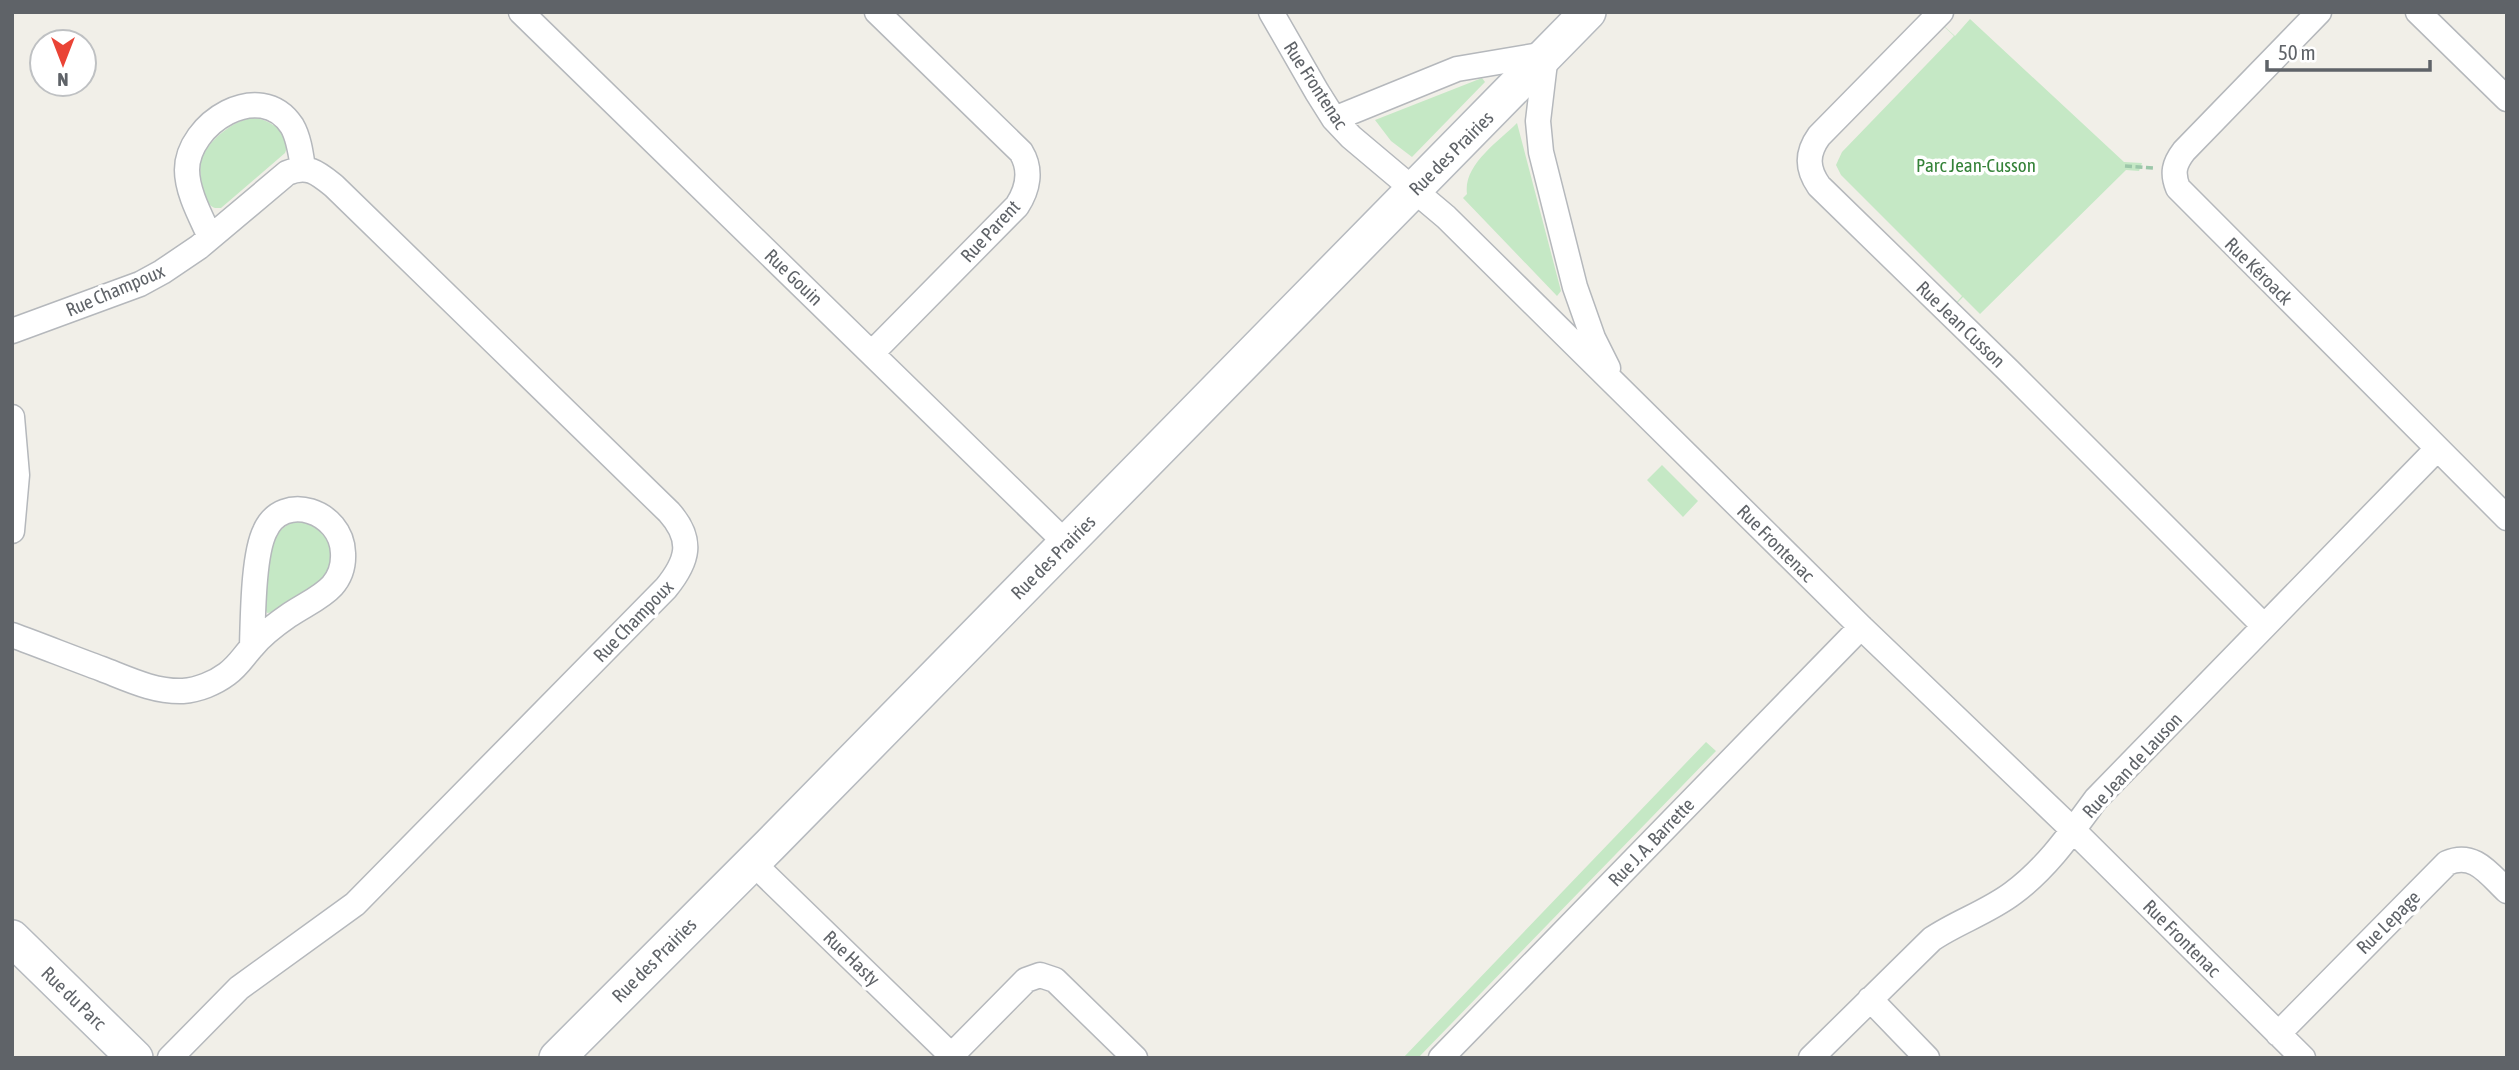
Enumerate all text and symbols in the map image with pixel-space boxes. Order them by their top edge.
north arrow [28,28,98,98]
scale bar [2267,28,2430,72]
street label: Rue Frontenac [1280,37,1353,134]
text: 50 m [2278,40,2316,64]
text: N [57,69,69,91]
street label: Rue des Prairies [1404,106,1498,200]
park label: Parc Jean-Cusson [1916,154,2036,176]
street label: Rue Parent [956,195,1024,267]
street label: Rue Kéroack [2221,233,2298,310]
street label: Rue Gouin [761,244,827,310]
street label: Rue Champoux [62,259,168,321]
street label: Rue Jean Cusson [1912,276,2010,372]
street label: Rue Frontenac [1733,500,1820,587]
street label: Rue des Prairies [1006,510,1100,604]
street label: Rue Champoux [589,575,678,666]
street label: Rue Jean de Lauson [2078,708,2186,822]
street label: Rue J. A. Barrette [1604,793,1698,891]
street label: Rue Lepage [2352,886,2424,958]
street label: Rue Frontenac [2139,895,2226,982]
street label: Rue des Prairies [607,913,701,1007]
street label: Rue Hasty [819,926,885,990]
street label: Rue du Parc [37,962,112,1035]

